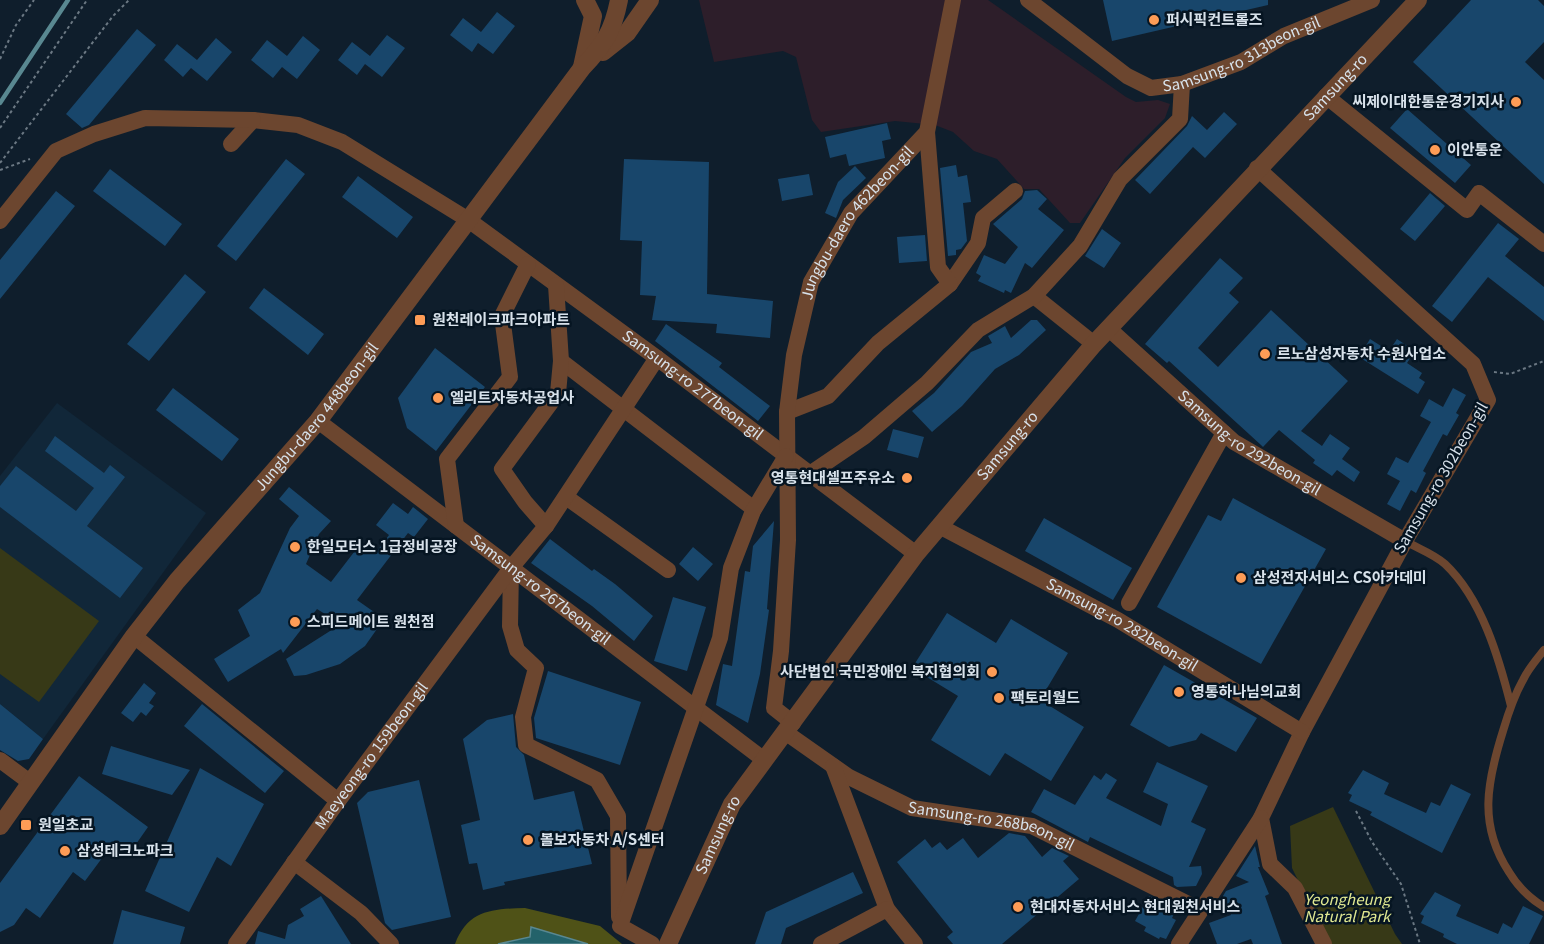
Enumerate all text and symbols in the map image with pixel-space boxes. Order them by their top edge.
place label: 퍼시픽컨트롤즈 [1166,8,1263,29]
street label: Samsung-ro 313beon-gil [1161,10,1323,95]
marker: 퍼시픽컨트롤즈 [1147,13,1161,27]
street label: Samsung-ro [1298,48,1371,125]
place label: 씨제이대한통운경기지사 [1352,90,1504,111]
marker: 씨제이대한통운경기지사 [1509,95,1523,109]
place label: 이안통운 [1447,138,1502,159]
street label: Jungbu-daero 462beon-gil [795,141,918,302]
marker: 이안통운 [1428,143,1442,157]
place label: 원천레이크파크아파트 [432,308,570,329]
marker: 원천레이크파크아파트 [413,313,427,327]
street label: Samsung-ro 277beon-gil [619,324,768,444]
street label: Jungbu-daero 448beon-gil [249,338,382,495]
place label: 르노삼성자동차 수원사업소 [1277,342,1446,363]
marker: 르노삼성자동차 수원사업소 [1258,347,1272,361]
street label: Samsung-ro 292beon-gil [1174,384,1325,499]
place label: 엘리트자동차공업사 [450,386,574,407]
marker: 엘리트자동차공업사 [431,391,445,405]
street label: Samsung-ro 302beon-gil [1388,398,1492,557]
street label: Samsung-ro [971,406,1042,484]
place label: 영통현대셀프주유소 [771,466,895,487]
marker: 영통현대셀프주유소 [900,471,914,485]
street label: Samsung-ro 267beon-gil [467,528,616,649]
place label: 한일모터스 1급정비공장 [307,535,457,556]
marker: 한일모터스 1급정비공장 [288,540,302,554]
place label: 삼성전자서비스 CS아카데미 [1253,566,1427,587]
marker: 삼성전자서비스 CS아카데미 [1234,571,1248,585]
street label: Samsung-ro 282beon-gil [1043,572,1202,675]
place label: 스피드메이트 원천점 [307,610,435,631]
marker: 스피드메이트 원천점 [288,615,302,629]
place label: 사단법인 국민장애인 복지협의회 [780,660,980,681]
marker: 사단법인 국민장애인 복지협의회 [985,665,999,679]
street label: Maeyeong-ro 159beon-gil [309,677,432,833]
place label: 영통하나님의교회 [1191,680,1301,701]
marker: 영통하나님의교회 [1172,685,1186,699]
place label: 팩토리월드 [1011,686,1080,707]
marker: 팩토리월드 [992,691,1006,705]
street label: Samsung-ro [689,790,744,877]
street label: Samsung-ro 268beon-gil [907,796,1078,855]
place label: 원일초교 [38,813,93,834]
marker: 원일초교 [19,818,33,832]
place label: 볼보자동차 A/S센터 [540,828,665,849]
marker: 볼보자동차 A/S센터 [521,833,535,847]
place label: 삼성테크노파크 [77,839,174,860]
marker: 삼성테크노파크 [58,844,72,858]
park label: Yeongheung Natural Park [1304,888,1393,926]
place label: 현대자동차서비스 현대원천서비스 [1030,895,1241,916]
marker: 현대자동차서비스 현대원천서비스 [1011,900,1025,914]

